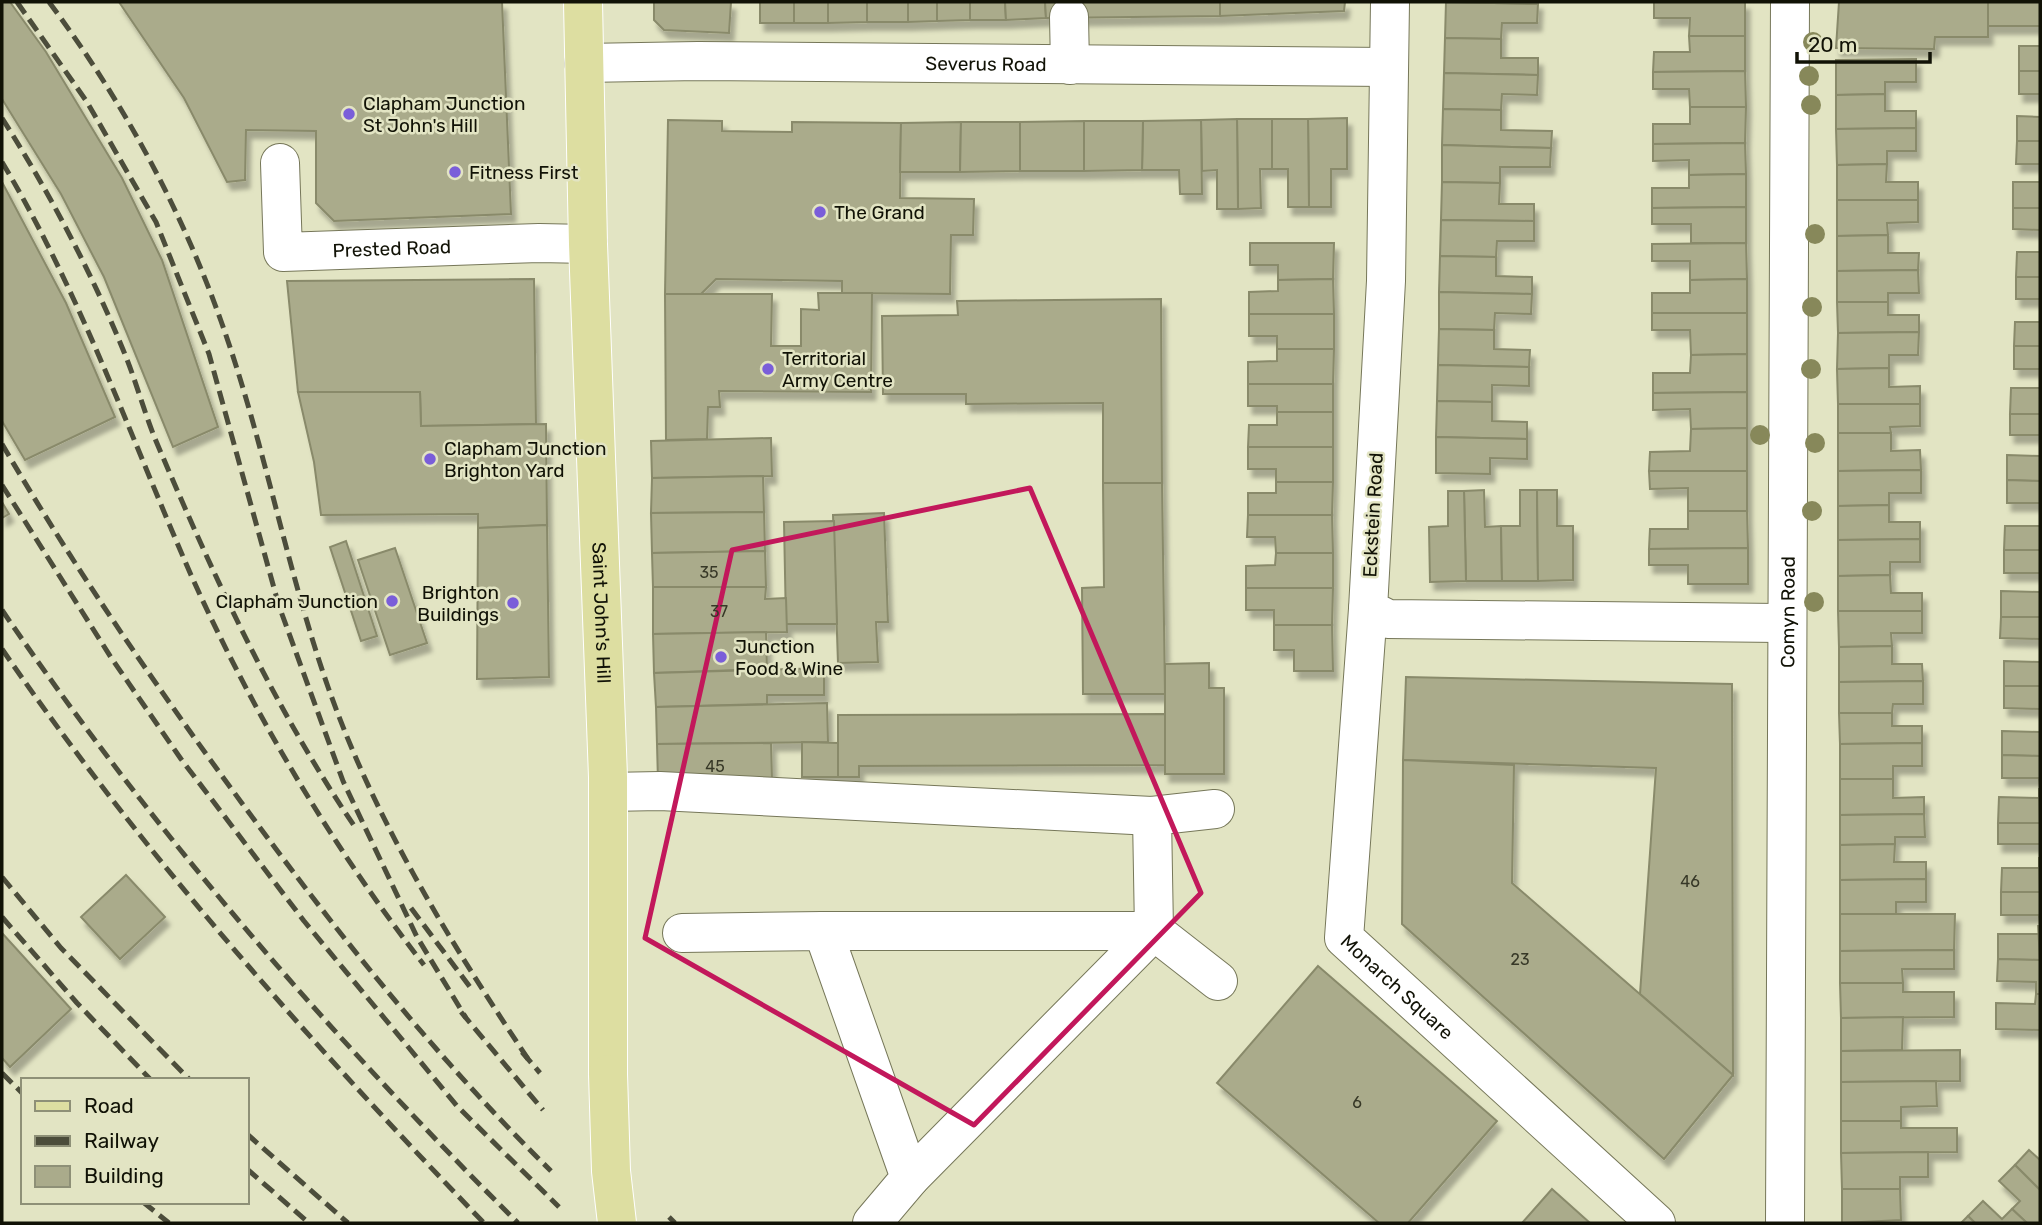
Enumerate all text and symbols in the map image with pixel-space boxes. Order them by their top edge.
scale bar [1797,21,1930,65]
text: 20 m [1808,32,1857,57]
street label: Severus Road [925,51,1047,76]
place label: Clapham Junction St John's Hill [363,92,526,137]
marker: Clapham Junction St John's Hill [341,106,357,122]
place label: Fitness First [469,161,579,184]
marker: Fitness First [447,164,463,180]
place label: The Grand [834,201,925,224]
marker: The Grand [812,204,828,220]
street label: Prested Road [332,235,452,262]
place label: Territorial Army Centre [782,347,893,392]
marker: Territorial Army Centre [760,361,776,377]
place label: Clapham Junction Brighton Yard [444,437,607,482]
marker: Clapham Junction Brighton Yard [422,451,438,467]
street label: Eckstein Road [1358,452,1388,578]
street label: Saint John's Hill [588,542,616,684]
street label: Comyn Road [1776,556,1799,668]
house number: 35 [699,563,719,582]
place label: Brighton Buildings [417,581,499,626]
place label: Clapham Junction [215,590,378,613]
marker: Clapham Junction [384,593,400,609]
marker: Brighton Buildings [505,595,521,611]
house number: 37 [710,602,728,621]
place label: Junction Food & Wine [735,635,843,680]
marker: Junction Food & Wine [713,649,729,665]
house number: 45 [705,757,725,776]
house number: 46 [1680,872,1700,891]
street label: Monarch Square [1336,929,1458,1044]
house number: 23 [1510,950,1530,969]
legend [21,1078,248,1204]
text: Road [84,1093,134,1118]
house number: 6 [1352,1093,1362,1112]
text: Railway [84,1128,159,1153]
text: Building [84,1163,164,1188]

